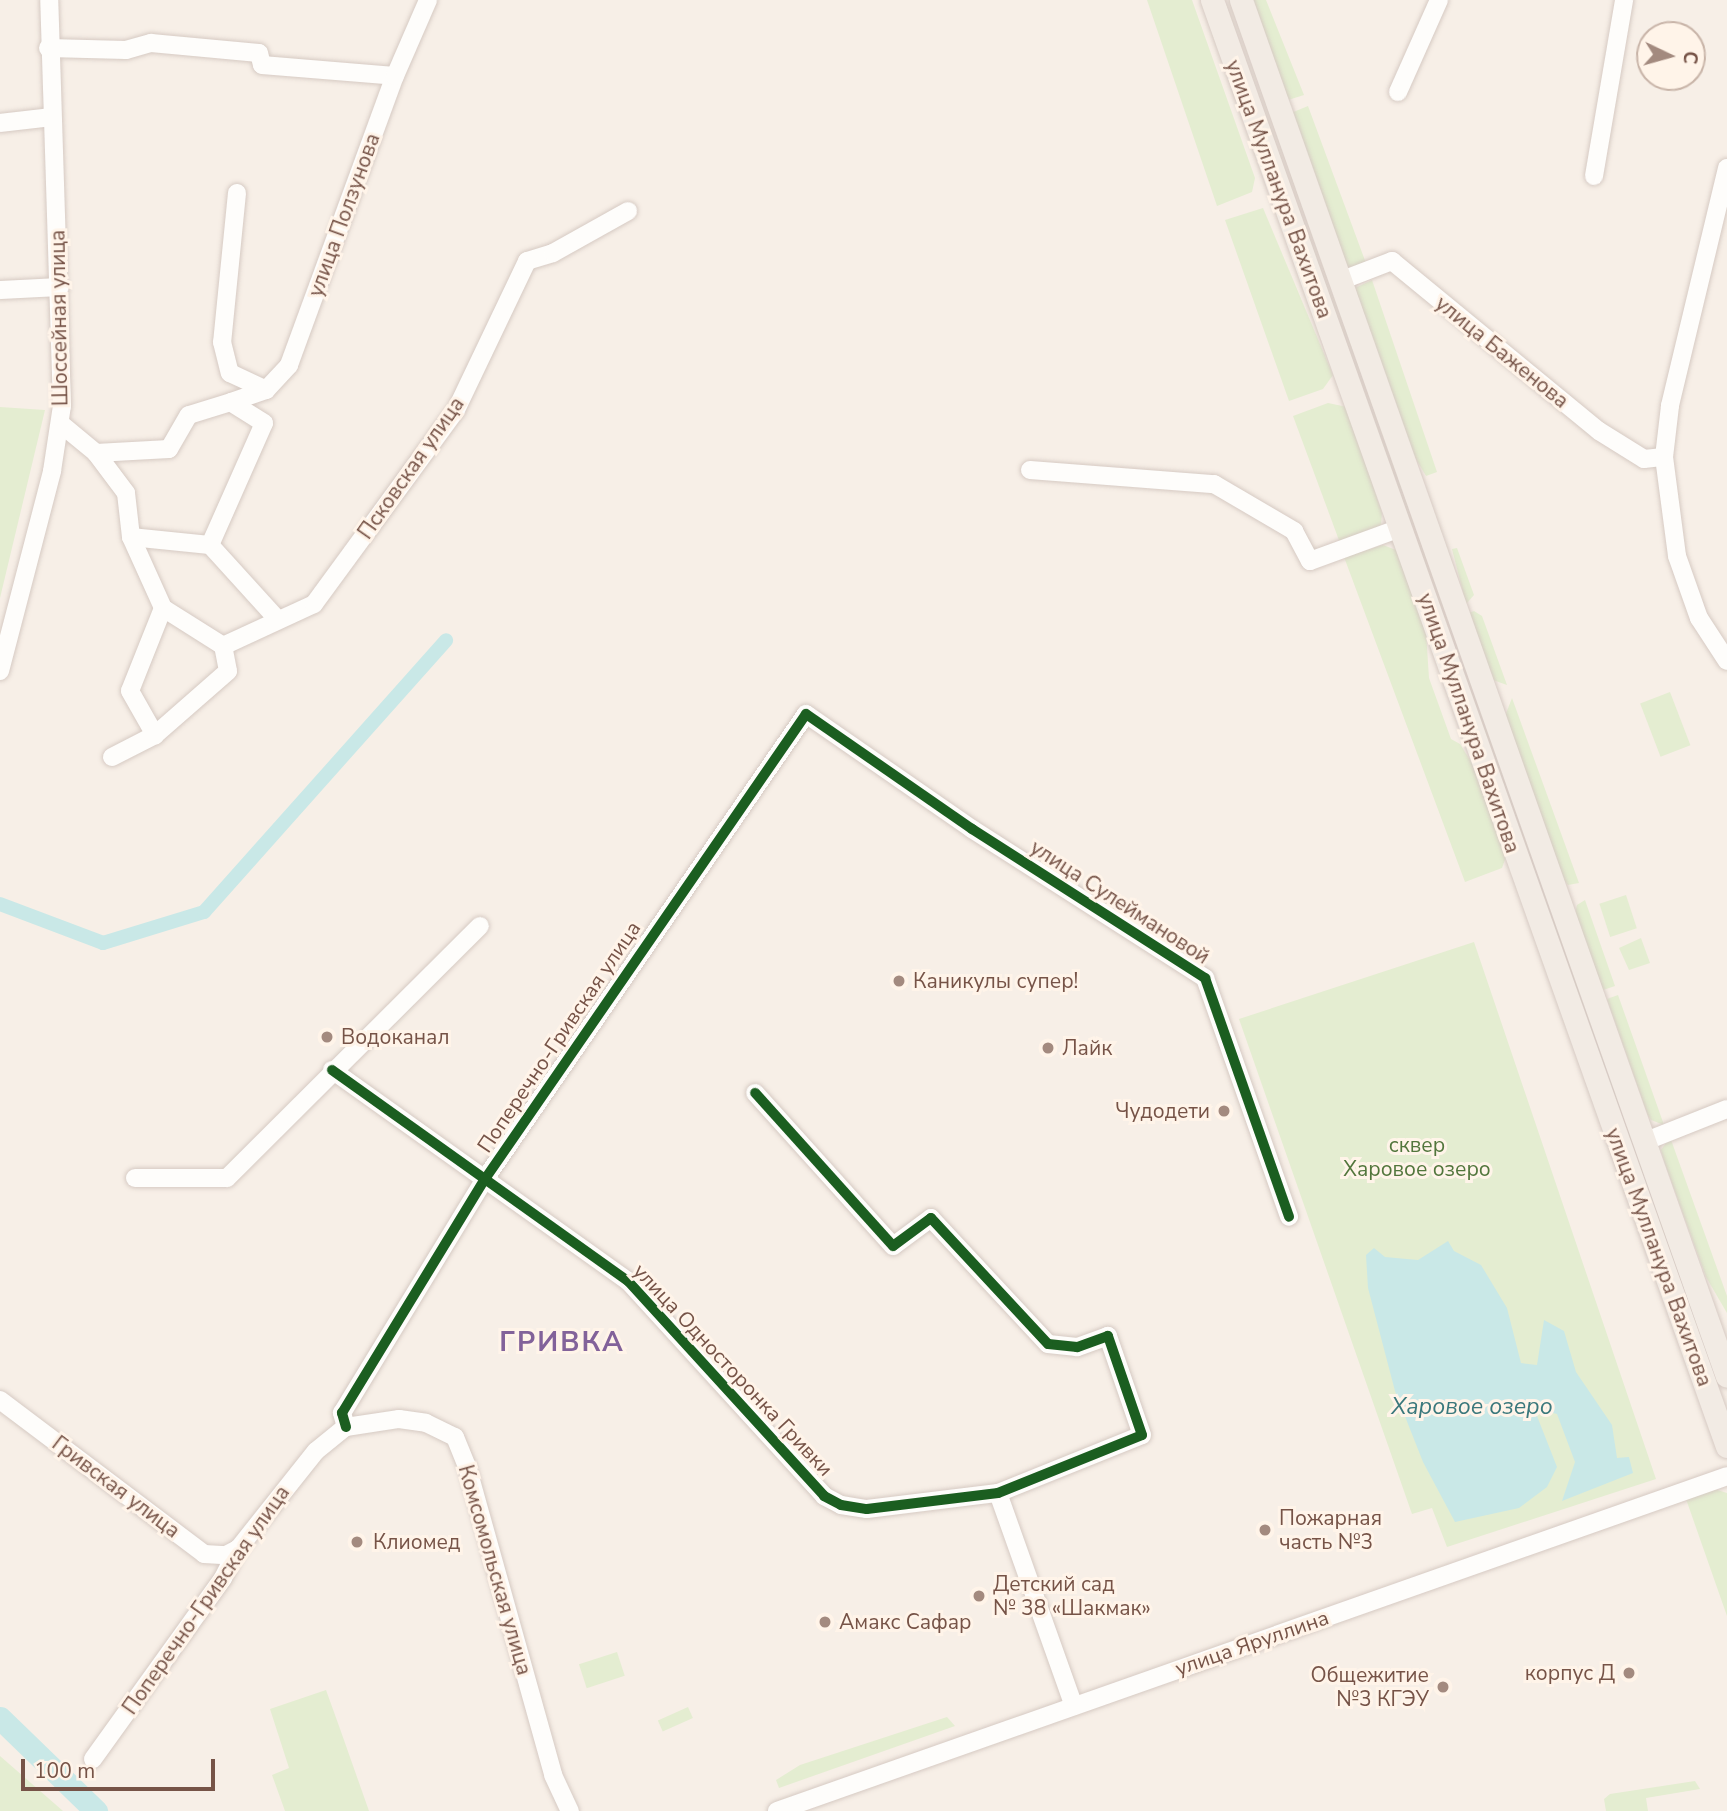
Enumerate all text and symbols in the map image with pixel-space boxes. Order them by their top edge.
north arrow [1636,21,1706,91]
text: С [1676,50,1703,65]
street label: улица Мулланура Вахитова [1220,56,1338,322]
street label: улица Ползунова [303,130,385,300]
street label: Шоссейная улица [45,230,73,406]
street label: улица Баженова [1430,291,1574,413]
street label: Псковская улица [353,392,469,544]
street label: улица Мулланура Вахитова [1413,590,1525,856]
street label: улица Сулеймановой [1026,835,1214,969]
street label: Поперечно-Гривская улица [472,916,646,1158]
place label: Каникулы супер! [913,968,1078,994]
marker: Каникулы супер! [891,973,907,989]
place label: Водоканал [341,1024,449,1050]
marker: Водоканал [319,1029,335,1045]
place label: Лайк [1062,1035,1112,1061]
marker: Лайк [1040,1040,1056,1056]
place label: Чудодети [1115,1098,1210,1124]
marker: Чудодети [1216,1103,1232,1119]
street label: улица Мулланура Вахитова [1600,1124,1718,1390]
park label: сквер Харовое озеро [1343,1132,1491,1182]
street label: улица Односторонка Гривки [628,1259,838,1481]
district label: ГРИВКА [500,1325,624,1359]
water label: Харовое озеро [1391,1393,1553,1421]
street label: Гривская улица [47,1431,185,1543]
street label: Комсомольская улица [453,1462,537,1678]
street label: Поперечно-Гривская улица [117,1481,295,1719]
place label: Пожарная часть №3 [1279,1505,1382,1555]
marker: Пожарная часть №3 [1257,1522,1273,1538]
place label: Клиомед [373,1529,460,1555]
marker: Клиомед [347,1532,367,1552]
place label: Детский сад № 38 «Шакмак» [993,1571,1151,1621]
marker: Детский сад № 38 «Шакмак» [971,1588,987,1604]
street label: улица Яруллина [1172,1605,1332,1681]
place label: Амакс Сафар [839,1609,972,1635]
marker: Амакс Сафар [817,1614,833,1630]
place label: корпус Д [1525,1660,1615,1686]
place label: Общежитие №3 КГЭУ [1311,1662,1429,1712]
marker: корпус Д [1621,1665,1637,1681]
marker: Общежитие №3 КГЭУ [1435,1679,1451,1695]
scale bar [24,1744,219,1788]
text: 100 m [34,1757,95,1785]

